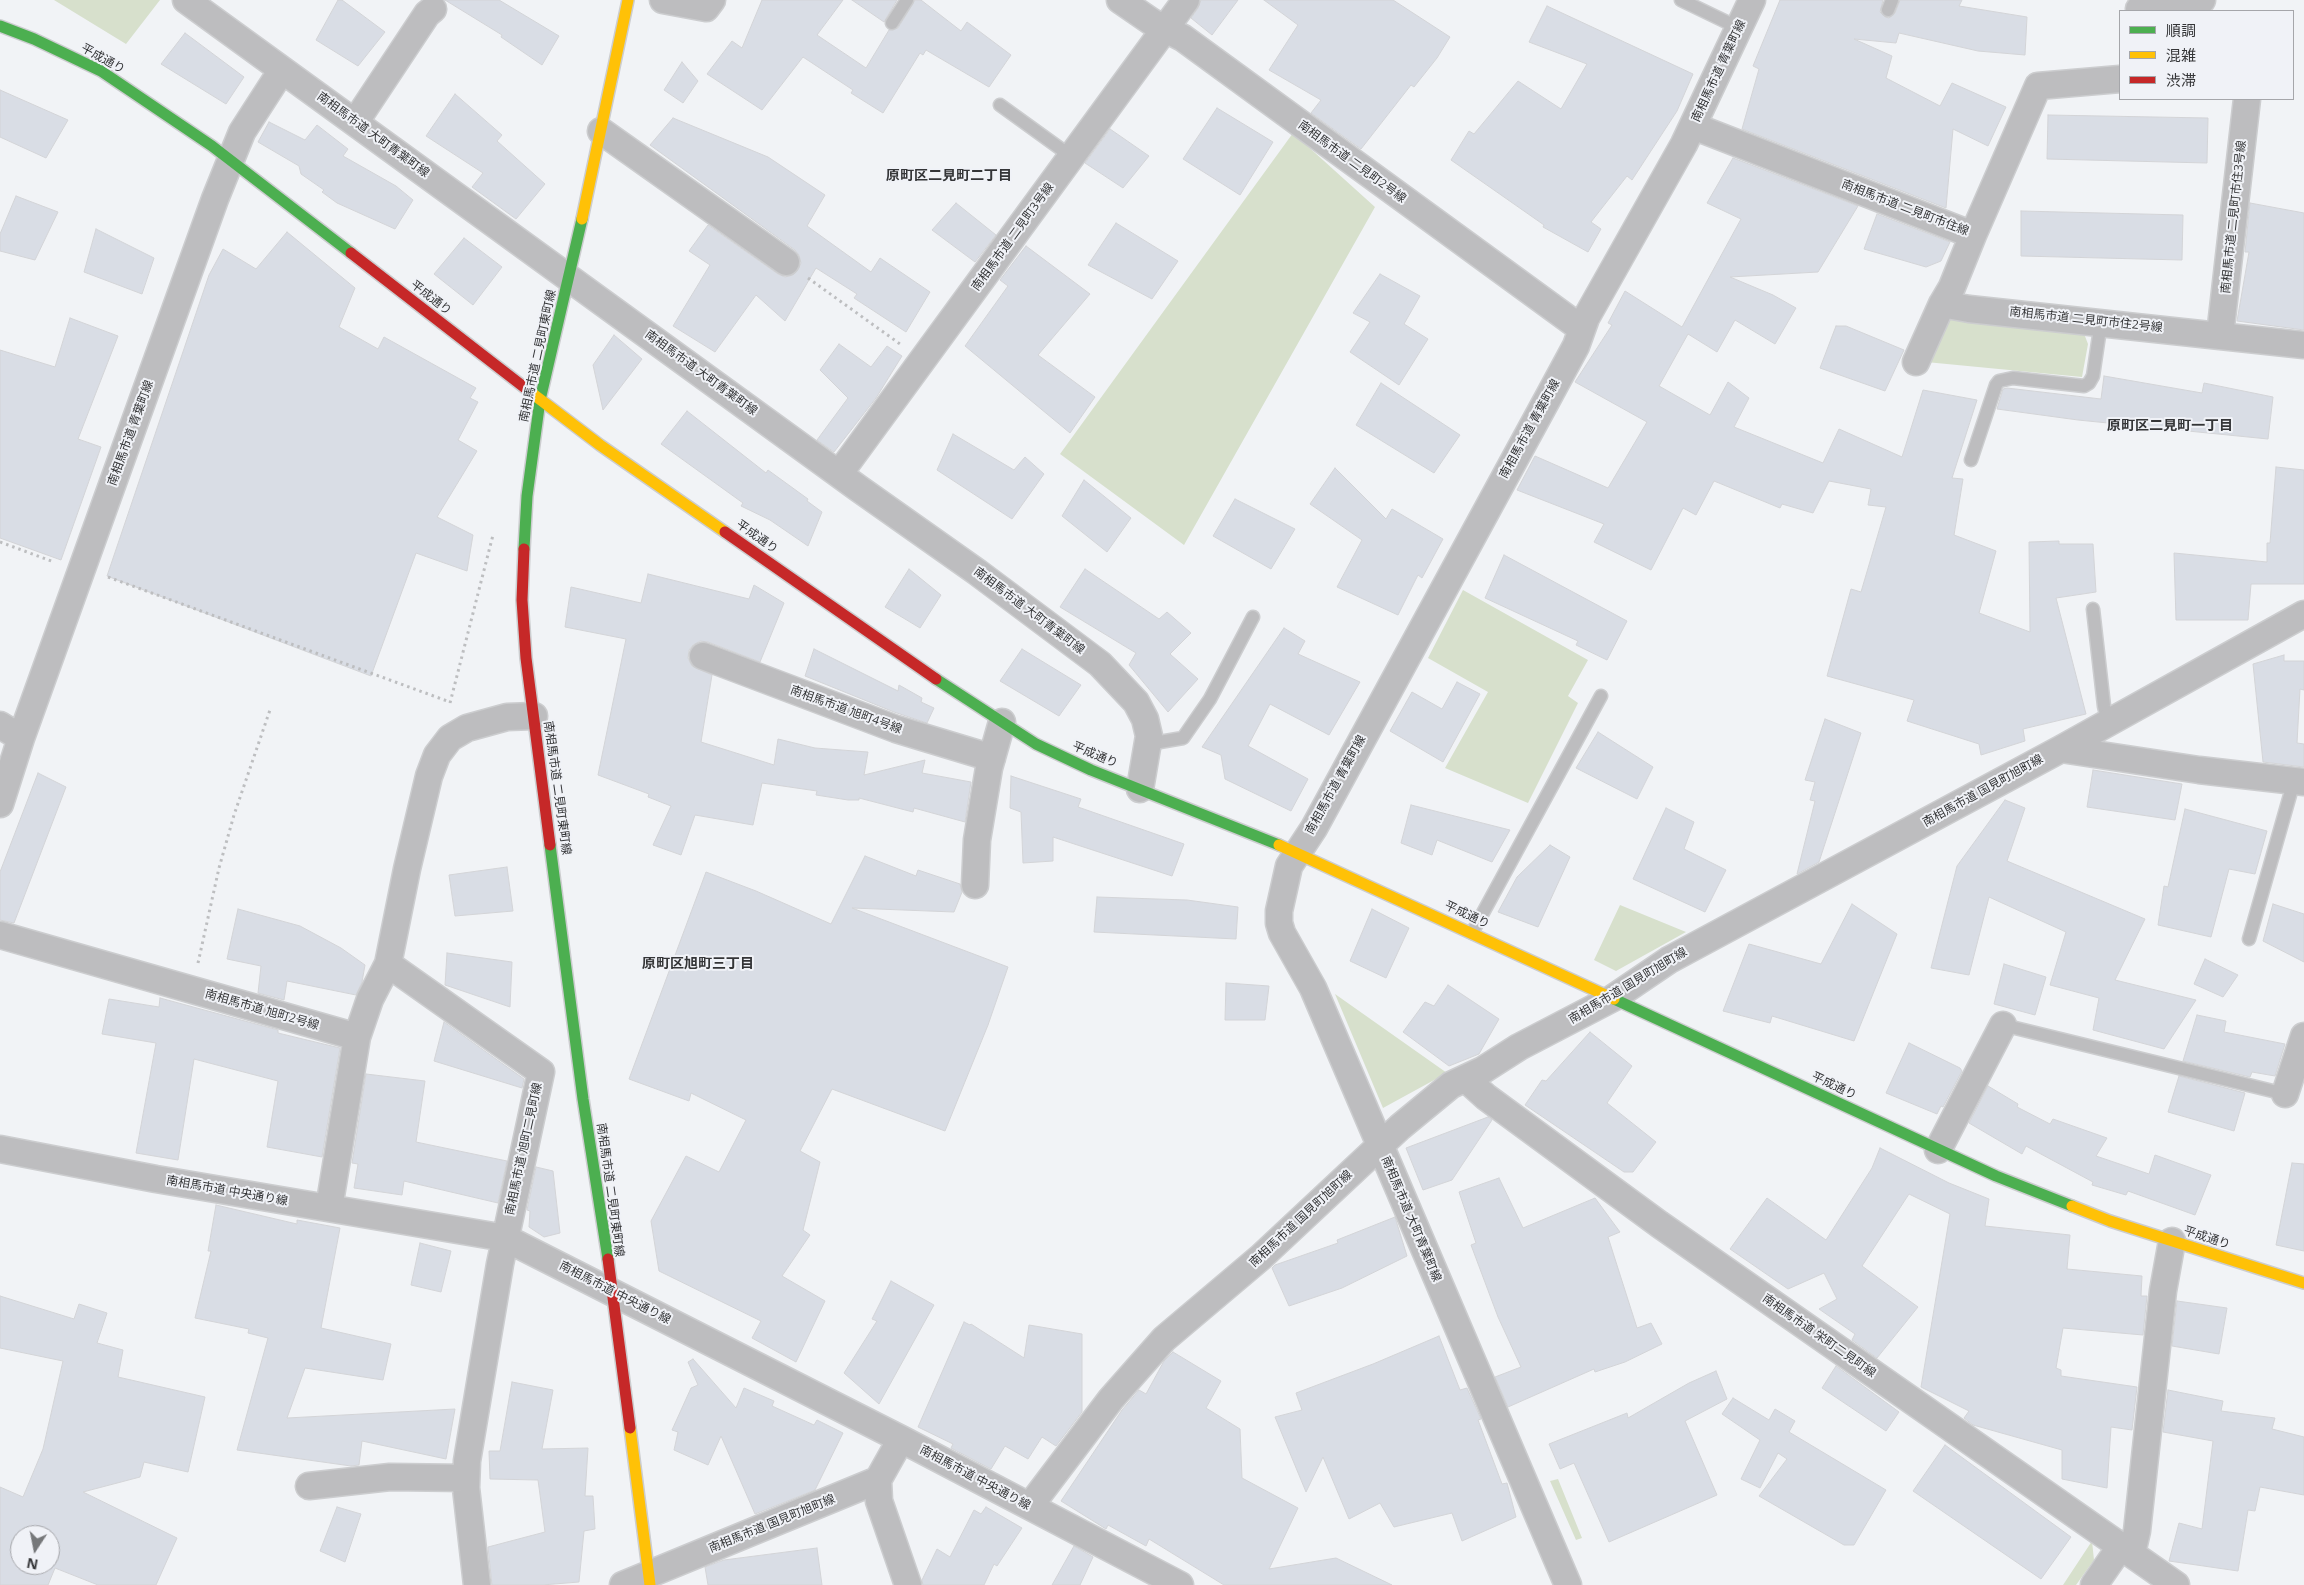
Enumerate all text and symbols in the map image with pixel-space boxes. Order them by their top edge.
legend [2119,10,2294,100]
street label: 南相馬市道 青葉町線 [1689,18,1749,124]
text: 順調 [2166,20,2196,40]
street label: 平成通り [79,41,127,77]
text: 混雑 [2166,45,2196,65]
text: 渋滞 [2166,70,2196,90]
street label: 南相馬市道 大町青葉町線 [314,89,432,181]
street label: 南相馬市道 二見町2号線 [1295,118,1409,206]
street label: 南相馬市道 二見町市住3号線 [2219,140,2249,294]
district label: 原町区二見町二丁目 [886,168,1012,184]
street label: 南相馬市道 二見町市住線 [1839,177,1971,239]
street label: 南相馬市道 二見町3号線 [969,180,1057,294]
street label: 平成通り [408,278,454,318]
street label: 南相馬市道 二見町東町線 [517,288,559,424]
street label: 南相馬市道 二見町市住2号線 [2009,305,2163,335]
street label: 南相馬市道 大町青葉町線 [642,327,760,419]
street label: 南相馬市道 青葉町線 [1497,377,1563,481]
street label: 南相馬市道 青葉町線 [105,378,157,488]
district label: 原町区二見町一丁目 [2107,418,2233,434]
street label: 平成通り [733,517,781,557]
street label: 南相馬市道 大町青葉町線 [971,565,1087,657]
street label: 南相馬市道 旭町4号線 [788,683,904,737]
street label: 南相馬市道 二見町東町線 [540,720,574,856]
street label: 南相馬市道 青葉町線 [1303,733,1369,837]
street label: 平成通り [1070,739,1120,771]
street label: 南相馬市道 国見町旭町線 [1920,752,2046,830]
street label: 平成通り [1442,898,1492,932]
street label: 南相馬市道 国見町旭町線 [1566,945,1690,1027]
district label: 原町区旭町三丁目 [642,956,754,972]
street label: 南相馬市道 旭町2号線 [203,987,321,1033]
street label: 平成通り [1809,1069,1859,1103]
street label: 南相馬市道 旭町二見町線 [503,1081,545,1217]
street label: 南相馬市道 二見町東町線 [593,1122,627,1258]
street label: 南相馬市道 大町青葉町線 [1378,1154,1444,1284]
street label: 南相馬市道 国見町旭町線 [1247,1168,1355,1270]
street label: 南相馬市道 中央通り線 [165,1173,289,1209]
street label: 平成通り [2182,1224,2232,1252]
street label: 南相馬市道 中央通り線 [557,1259,673,1327]
street label: 南相馬市道 栄町二見町線 [1760,1291,1878,1381]
street label: 南相馬市道 中央通り線 [917,1443,1033,1513]
street label: 南相馬市道 国見町旭町線 [707,1492,837,1556]
north arrow [10,1525,60,1575]
text: N [25,1554,40,1575]

